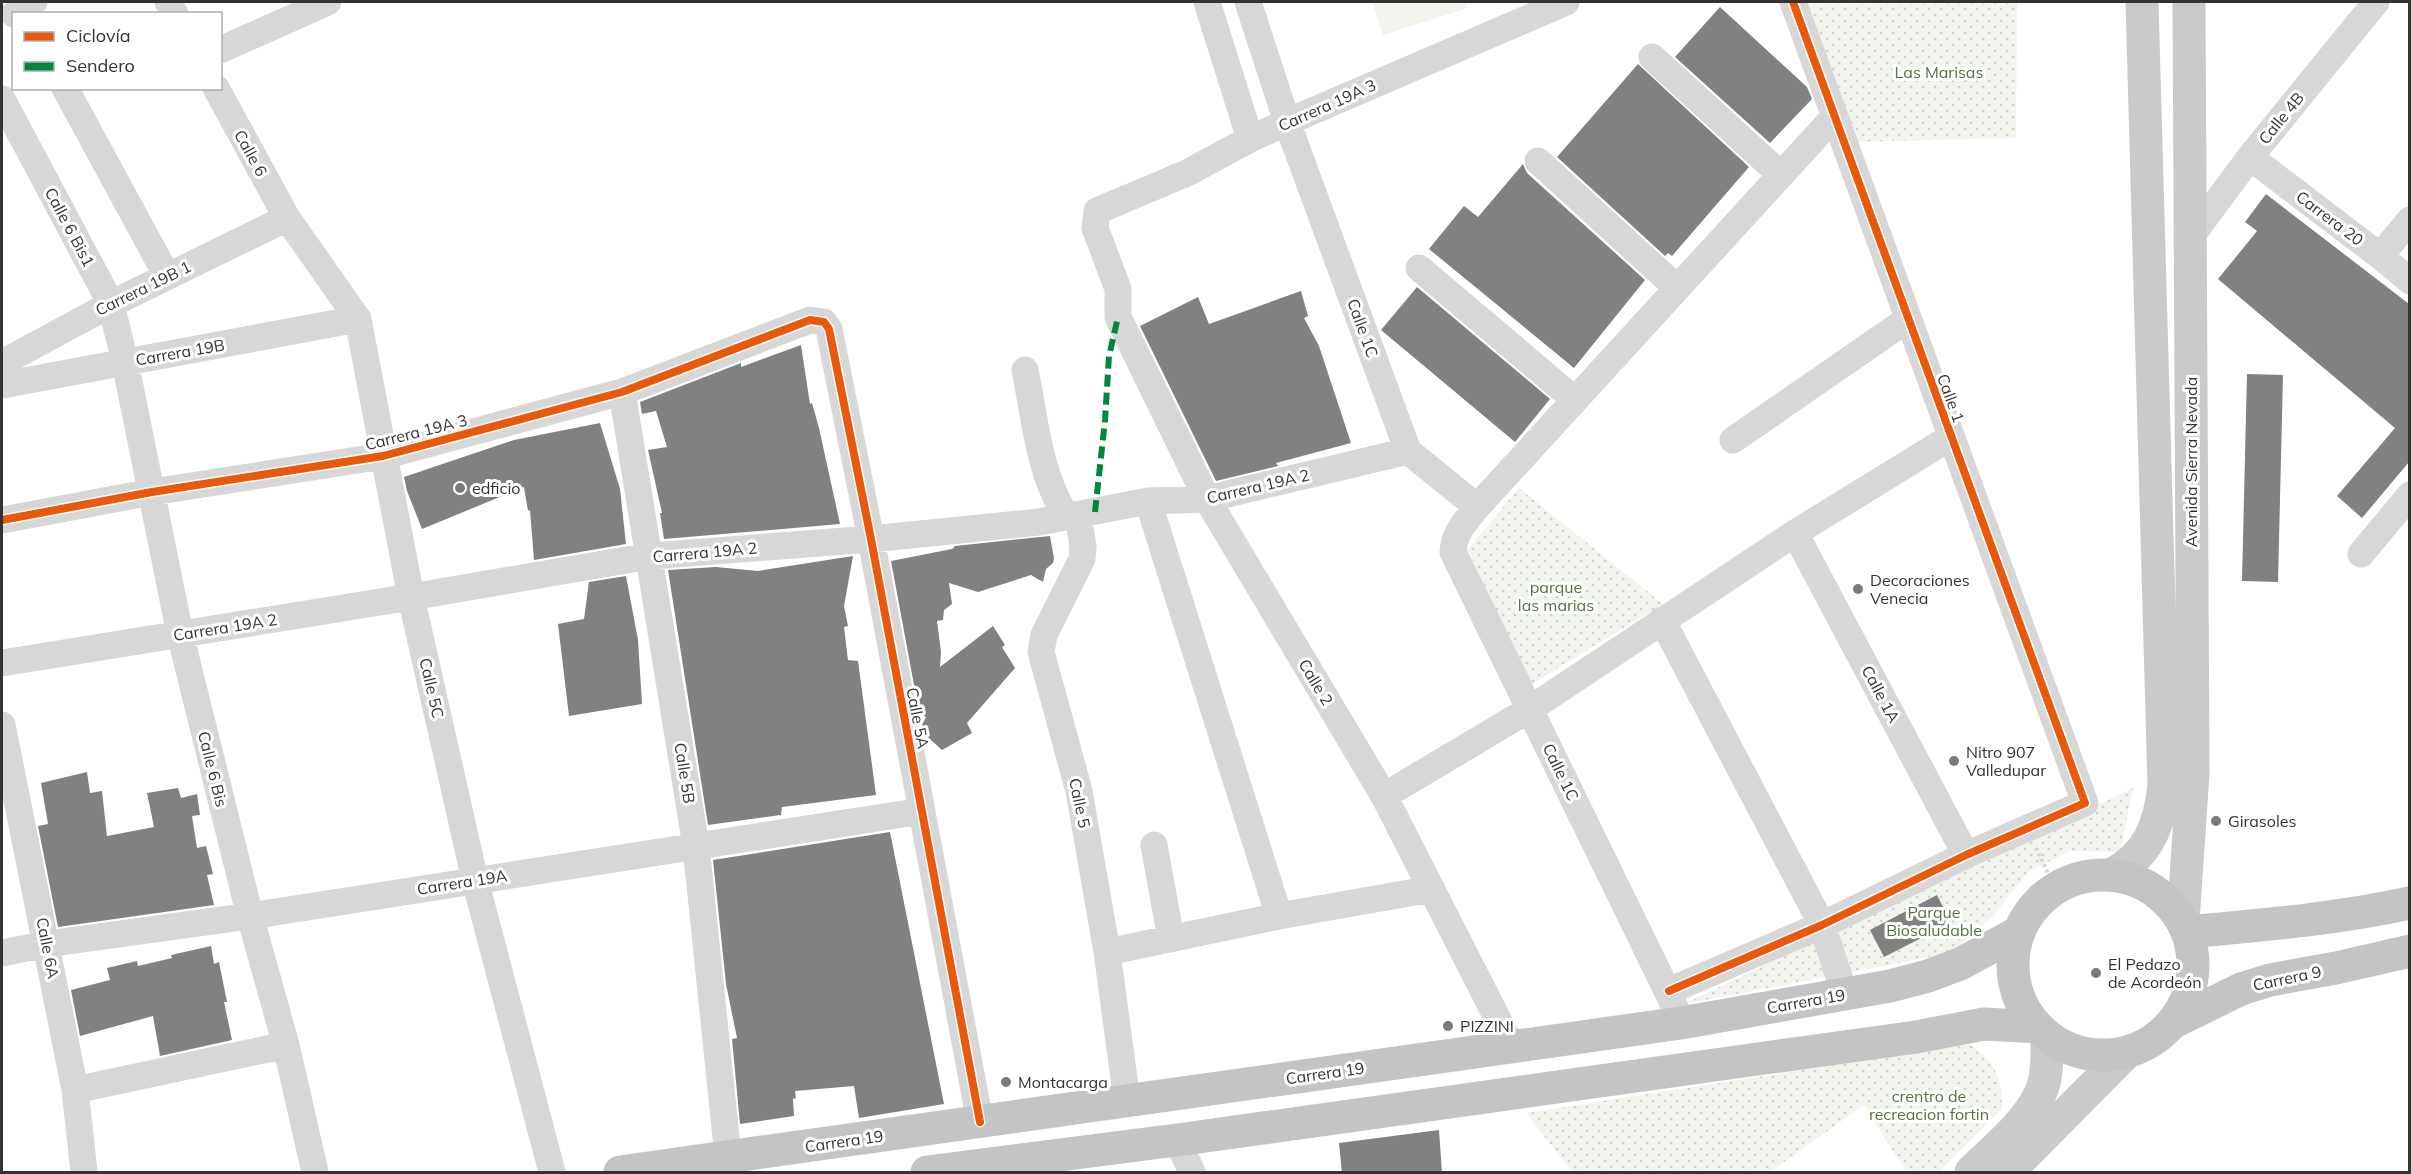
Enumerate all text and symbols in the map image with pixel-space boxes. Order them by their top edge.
legend [12,12,222,90]
text: Ciclovía [66,24,131,47]
text: Sendero [66,54,135,77]
park label: Las Marisas [1895,62,1983,82]
street label: Carrera 19A 3 [1275,75,1379,135]
street label: Calle 4B [2254,88,2308,148]
street label: Calle 6 [230,126,272,180]
street label: Calle 6 Bis1 [41,184,99,270]
street label: Carrera 20 [2292,186,2368,250]
street label: Carrera 19B 1 [92,256,194,320]
street label: Calle 1C [1343,296,1383,360]
street label: Carrera 19B [134,334,226,370]
street label: Calle 1 [1933,371,1969,425]
street label: Avenida Sierra Nevada [2181,377,2201,547]
street label: Carrera 19A 3 [363,410,469,454]
street label: Carrera 19A 2 [1205,464,1311,508]
place label: edficio [472,478,520,498]
marker: edficio [453,481,467,495]
street label: Carrera 19A 2 [652,537,758,567]
place label: Decoraciones Venecia [1870,570,1970,608]
park label: parque las marias [1518,577,1594,615]
marker: Decoraciones Venecia [1851,582,1865,596]
street label: Carrera 19A 2 [172,609,278,645]
street label: Calle 2 [1294,655,1338,709]
street label: Calle 5C [415,656,449,720]
street label: Calle 1A [1858,662,1905,726]
street label: Calle 5A [902,686,934,751]
street label: Calle 6 Bis [194,729,232,809]
street label: Calle 1C [1539,740,1583,804]
street label: Calle 5B [670,741,700,805]
place label: Nitro 907 Valledupar [1966,742,2046,780]
marker: Nitro 907 Valledupar [1947,754,1961,768]
street label: Calle 5 [1065,776,1095,830]
place label: Girasoles [2228,811,2296,831]
marker: Girasoles [2209,814,2223,828]
street label: Carrera 19A [416,865,509,899]
park label: Parque Biosaludable [1886,902,1982,940]
street label: Calle 6A [32,916,64,981]
place label: El Pedazo de Acordeón [2108,954,2202,992]
street label: Carrera 9 [2251,961,2323,995]
marker: El Pedazo de Acordeón [2089,966,2103,980]
street label: Carrera 19 [1765,984,1847,1018]
place label: PIZZINI [1460,1016,1514,1036]
marker: PIZZINI [1441,1019,1455,1033]
street label: Carrera 19 [1284,1058,1366,1088]
place label: Montacarga [1018,1072,1108,1092]
marker: Montacarga [999,1075,1013,1089]
park label: crentro de recreacion fortin [1869,1086,1989,1124]
street label: Carrera 19 [803,1126,885,1156]

